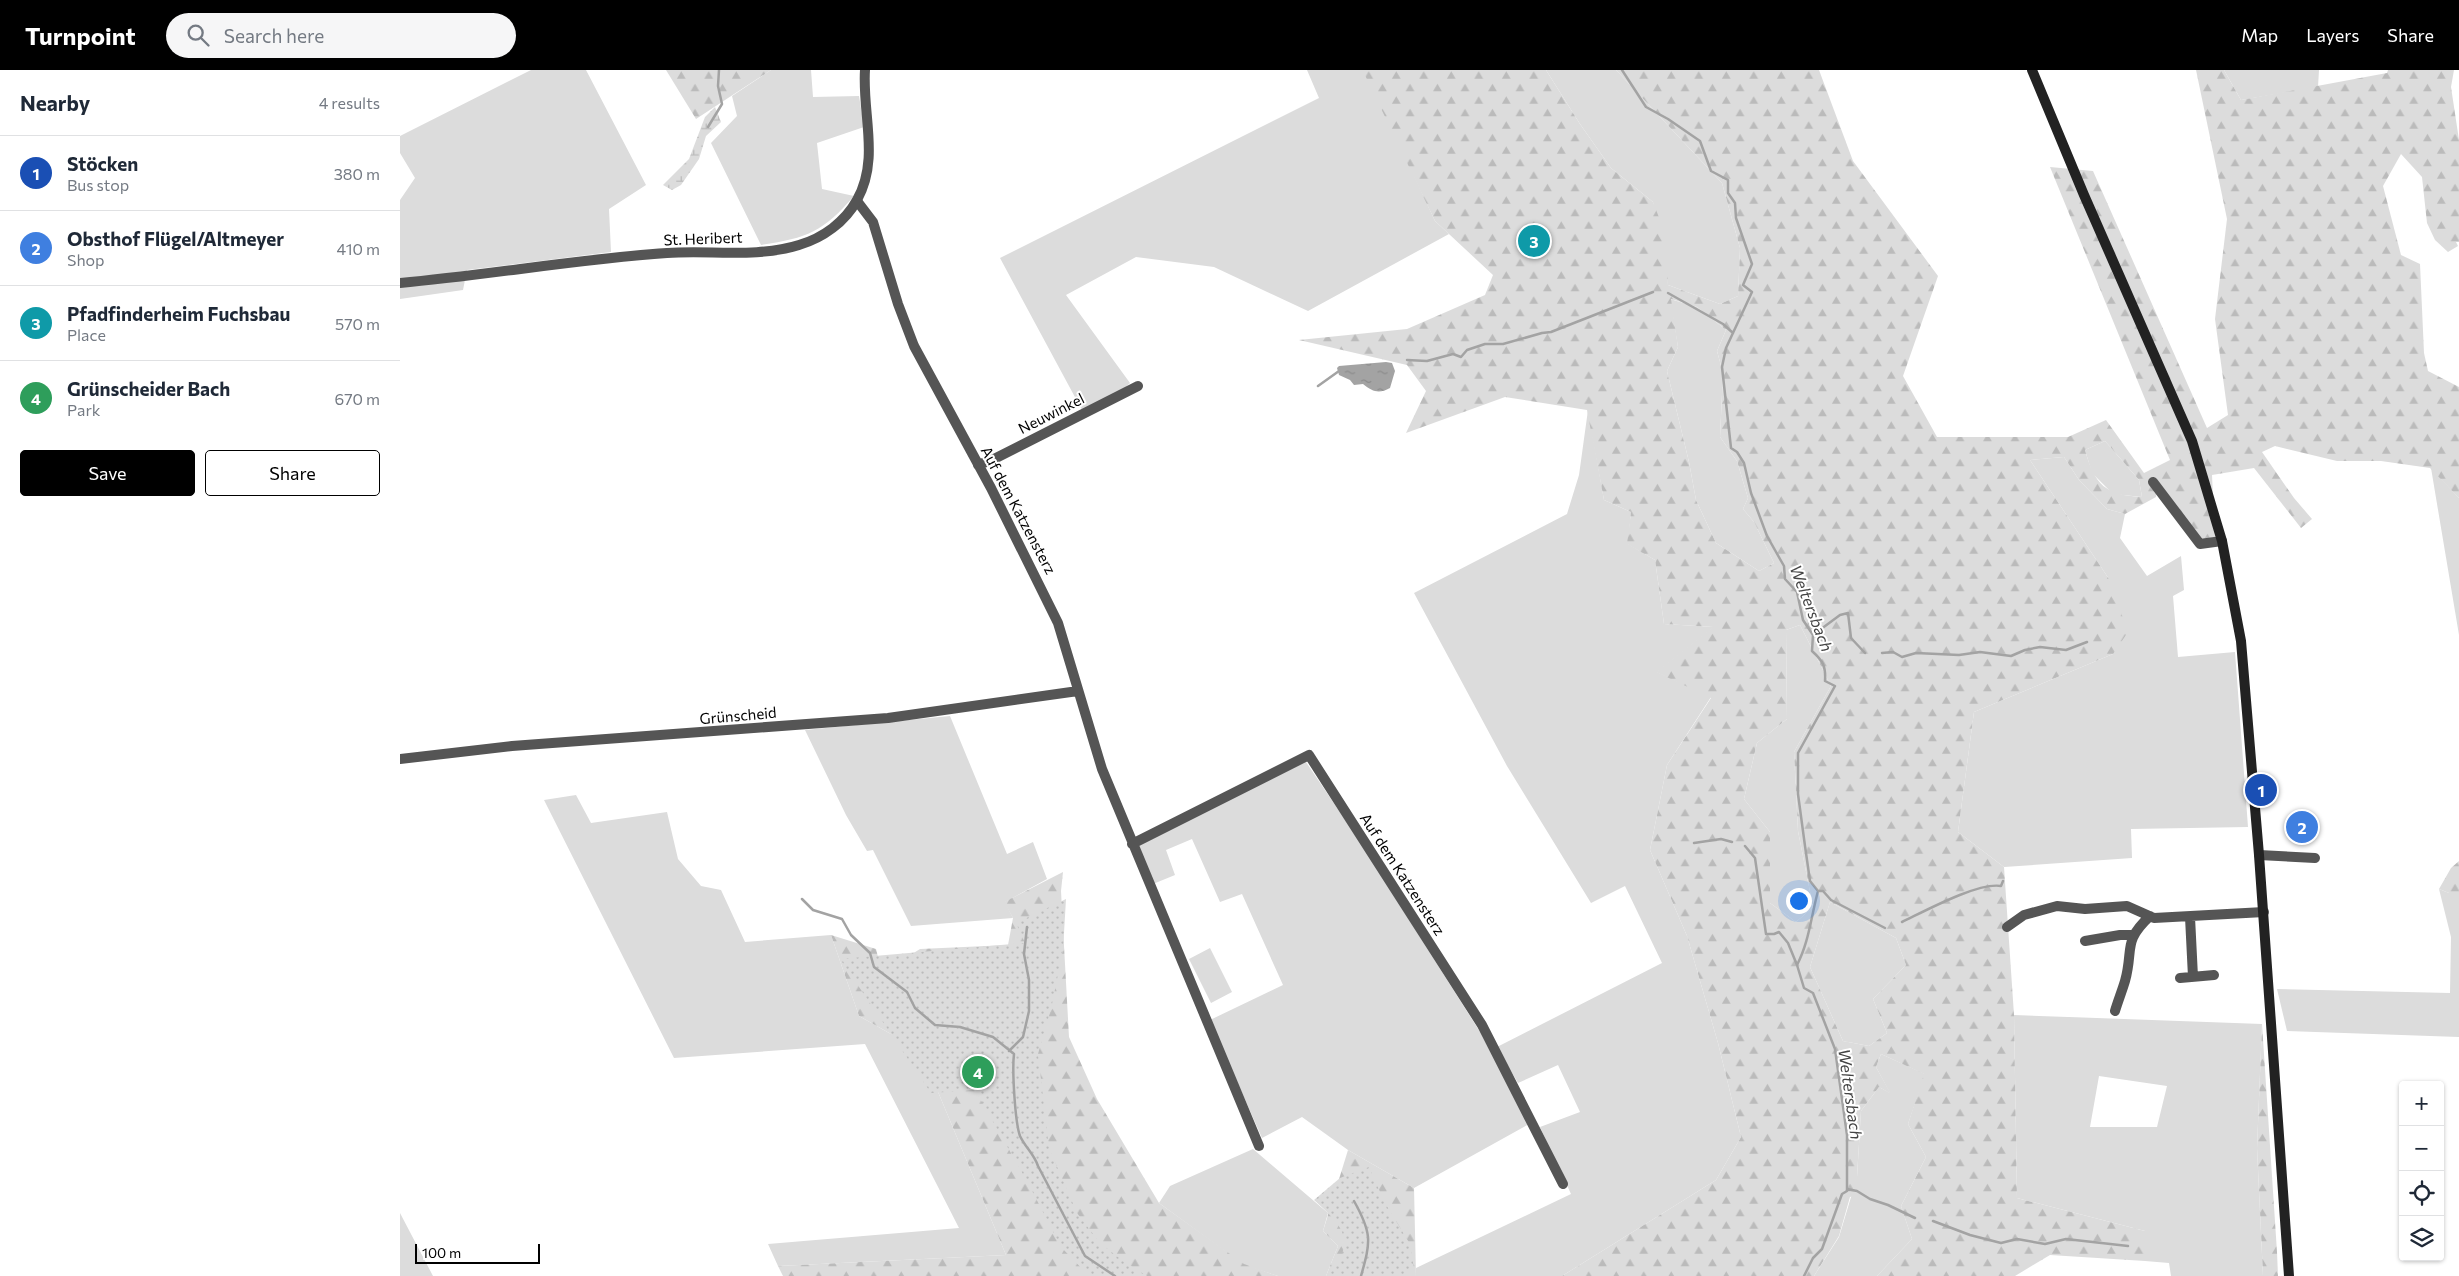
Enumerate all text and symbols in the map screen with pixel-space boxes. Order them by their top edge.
search box [166,13,516,58]
text: Turnpoint [25,21,136,50]
icon: search [184,21,212,49]
text: Search here [224,24,324,47]
text: Map [2241,24,2278,46]
text: Layers [2306,24,2359,46]
text: Share [2387,24,2434,46]
text: Nearby [20,90,90,115]
text: 4 results [319,93,380,112]
text: Stöcken [67,152,138,175]
text: 1 [32,164,40,183]
text: 380 m [334,164,380,183]
text: Bus stop [67,175,129,194]
pin: 3 [1518,222,1550,260]
text: Obsthof Flügel/Altmeyer [67,227,284,250]
street label: St. Heribert [663,228,743,248]
text: 2 [31,239,41,258]
text: 410 m [337,239,380,258]
text: Shop [67,250,105,269]
text: Pfadfinderheim Fuchsbau [67,302,290,325]
text: 3 [31,314,41,333]
text: 570 m [335,314,380,333]
text: Place [67,325,106,344]
text: Grünscheider Bach [67,377,230,400]
text: 4 [31,389,41,408]
text: 670 m [334,389,380,408]
street label: Neuwinkel [1015,389,1087,437]
text: Park [67,400,100,419]
street label: Auf dem Katzensterz [978,443,1060,577]
button: Save [20,450,195,496]
button: Share [205,450,380,496]
water label: Weltersbach [1787,562,1837,654]
street label: Grünscheid [699,703,777,727]
pin: 1 [2245,771,2277,809]
pin: 2 [2286,808,2318,846]
street label: Auf dem Katzensterz [1357,810,1449,938]
your location [1786,888,1812,914]
water label: Weltersbach [1835,1048,1867,1140]
pin: 4 [962,1053,994,1091]
map controls [2399,1081,2444,1261]
button: + [2399,1081,2444,1126]
button: − [2399,1126,2444,1171]
button: locate [2399,1171,2444,1216]
button: layers [2399,1216,2444,1261]
scale bar [415,1241,540,1264]
text: 100 m [422,1244,461,1261]

